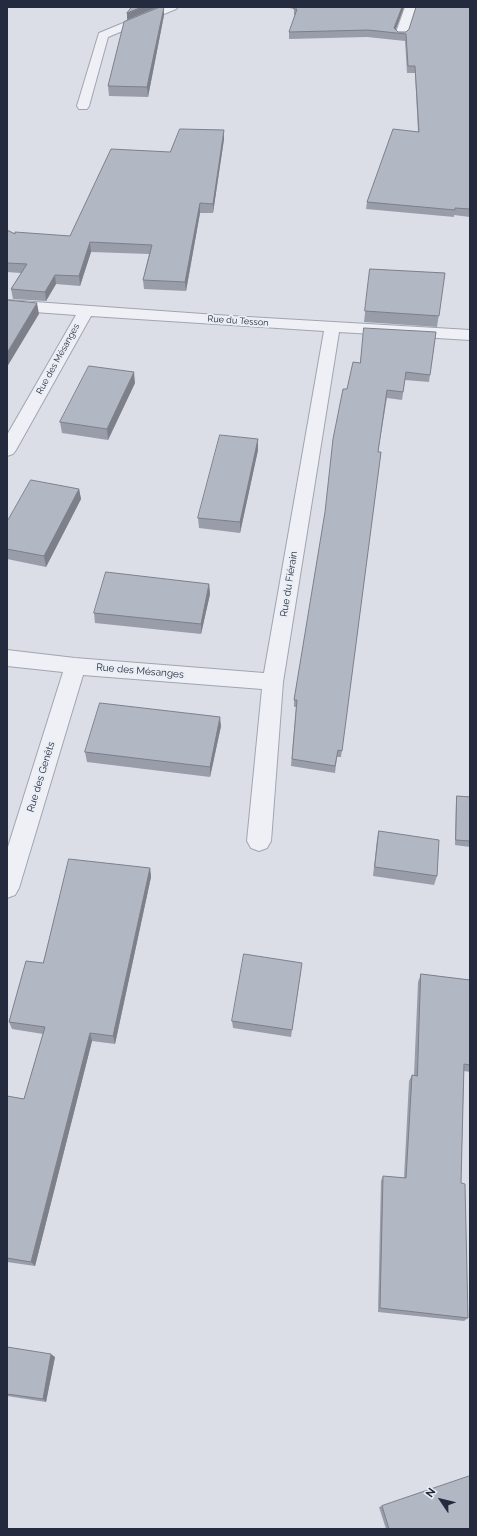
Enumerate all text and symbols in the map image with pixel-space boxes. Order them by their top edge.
street label: Rue du Tesson [207,313,269,329]
street label: Rue des Mésanges [34,322,82,396]
street label: Rue du Fiérain [278,550,300,618]
street label: Rue des Mésanges [96,661,184,681]
street label: Rue des Genêts [25,740,57,814]
north arrow [421,1480,461,1520]
text: N [423,1486,438,1500]

